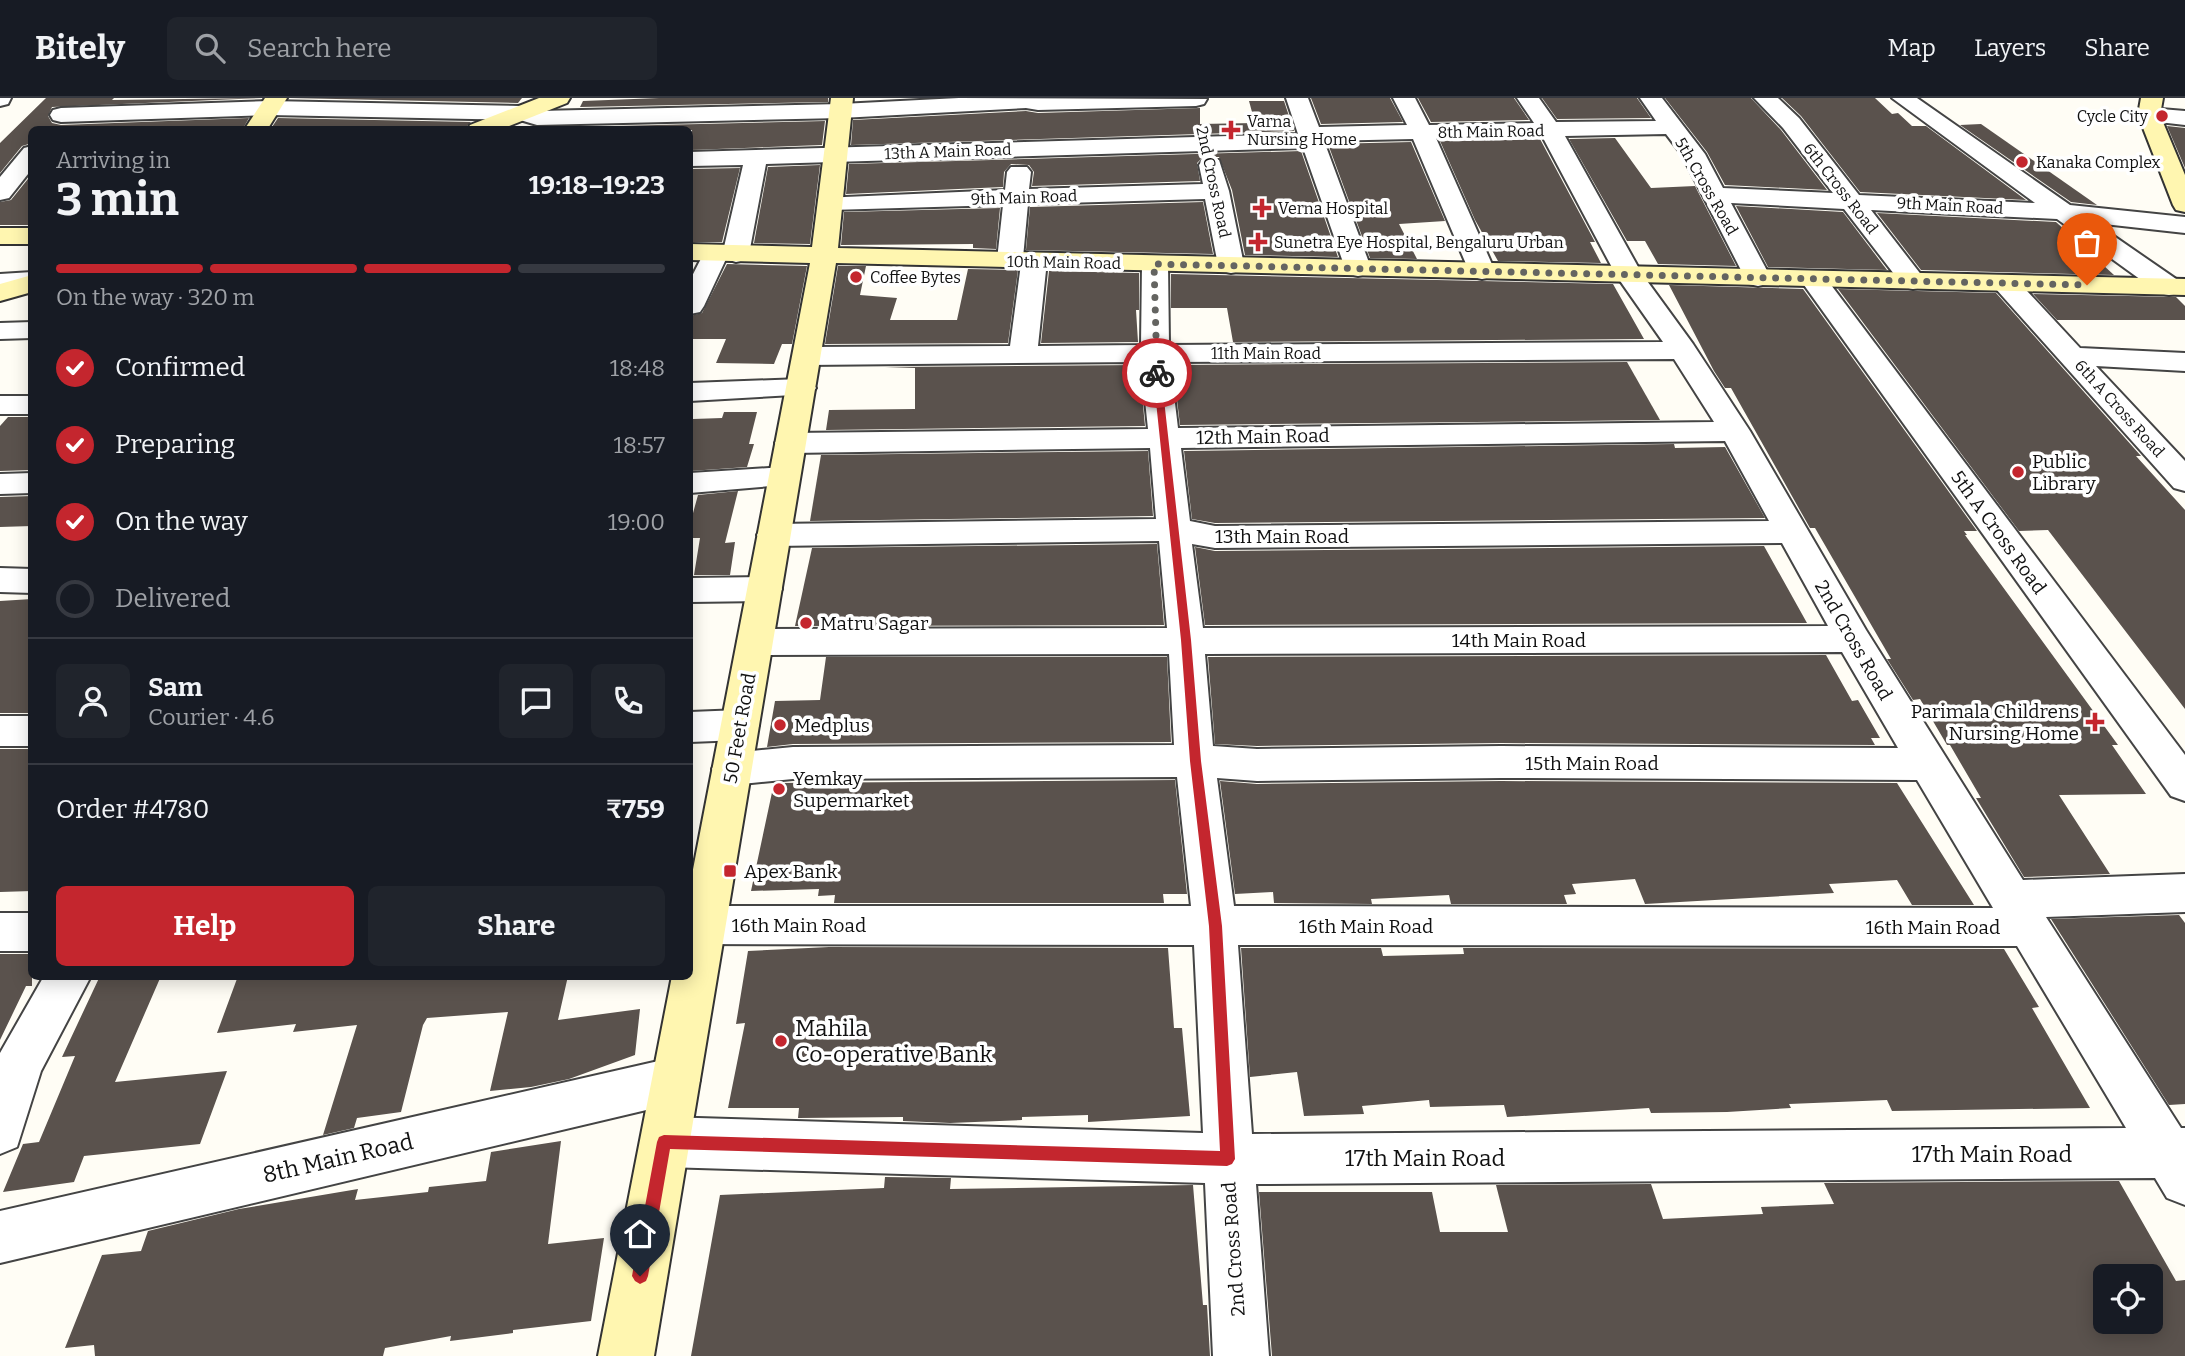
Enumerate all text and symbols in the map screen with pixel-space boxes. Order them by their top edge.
search box [167,17,657,80]
text: Bitely [35,28,125,68]
icon: search [191,29,229,67]
text: Search here [247,33,391,64]
text: Map [1888,34,1936,62]
text: Layers [1974,34,2046,62]
text: Share [2084,34,2150,62]
place label: Cycle City [2077,107,2149,126]
marker: Cycle City [2154,108,2170,124]
place label: Varna Nursing Home [1247,112,1357,149]
marker: Varna Nursing Home [1221,120,1241,140]
street label: 8th Main Road [1437,121,1545,142]
street label: 2nd Cross Road [1192,125,1235,240]
street label: 5th Cross Road [1671,134,1742,239]
street label: 6th Cross Road [1799,139,1882,238]
street label: 13th A Main Road [884,140,1012,163]
text: Arriving in [56,146,170,174]
place label: Kanaka Complex [2036,153,2161,172]
marker: Kanaka Complex [2014,154,2030,170]
text: 19:18–19:23 [529,170,665,201]
text: 3 min [56,172,179,227]
street label: 9th Main Road [970,186,1078,209]
street label: 9th Main Road [1896,193,2004,218]
marker: Verna Hospital [1252,198,1272,218]
place label: Verna Hospital [1278,199,1389,218]
pin [2057,213,2117,285]
icon: bag [2068,224,2106,262]
marker: Sunetra Eye Hospital, Bengaluru Urban [1248,232,1268,252]
place label: Sunetra Eye Hospital, Bengaluru Urban [1274,233,1564,252]
street label: 10th Main Road [1007,252,1122,273]
place label: Coffee Bytes [870,268,961,287]
marker: Coffee Bytes [848,269,864,285]
text: On the way · 320 m [56,283,254,311]
courier [1122,338,1192,408]
street label: 11th Main Road [1211,344,1322,363]
icon: check [56,349,94,387]
text: Confirmed [115,352,245,383]
text: 18:48 [610,354,665,382]
icon: bike [1138,354,1176,392]
street label: 6th A Cross Road [2071,356,2169,461]
street label: 12th Main Road [1196,424,1330,449]
icon: check [56,426,94,464]
text: Preparing [115,429,235,460]
text: 18:57 [614,431,665,459]
place label: Public Library [2032,450,2097,495]
marker: Public Library [2010,464,2026,480]
street label: 5th A Cross Road [1946,466,2051,598]
icon: check [56,503,94,541]
text: On the way [115,506,248,537]
text: 19:00 [608,508,665,536]
street label: 13th Main Road [1215,525,1349,548]
street label: 2nd Cross Road [1810,576,1897,704]
text: Delivered [115,583,230,614]
place label: Matru Sagar [820,612,929,635]
marker: Matru Sagar [798,615,814,631]
street label: 14th Main Road [1452,629,1586,652]
button: person [56,664,130,738]
button: chat [499,664,573,738]
button: phone [591,664,665,738]
street label: 50 Feet Road [718,671,761,785]
text: Sam [148,672,203,703]
place label: Parimala Childrens Nursing Home [1911,700,2079,745]
text: Courier · 4.6 [148,703,275,731]
marker: Parimala Childrens Nursing Home [2085,712,2105,732]
place label: Medplus [794,714,870,737]
marker: Medplus [772,717,788,733]
street label: 15th Main Road [1525,752,1659,775]
place label: Yemkay Supermarket [793,767,910,812]
marker: Yemkay Supermarket [771,781,787,797]
text: Order #4780 [56,794,209,825]
text: ₹759 [606,794,665,825]
place label: Apex Bank [744,860,838,883]
marker: Apex Bank [722,863,738,879]
button: Help [56,886,354,966]
button: Share [368,886,665,966]
street label: 16th Main Road [732,914,866,937]
street label: 16th Main Road [1299,915,1433,938]
street label: 16th Main Road [1866,916,2000,939]
place label: Mahila Co-operative Bank [795,1014,993,1068]
marker: Mahila Co-operative Bank [773,1033,789,1049]
street label: 8th Main Road [260,1127,416,1189]
street label: 17th Main Road [1912,1140,2073,1168]
street label: 17th Main Road [1345,1144,1506,1172]
street label: 2nd Cross Road [1217,1181,1250,1317]
pin [610,1204,670,1276]
icon: home [621,1215,659,1253]
map controls [2093,1264,2163,1334]
button: locate [2093,1264,2163,1334]

